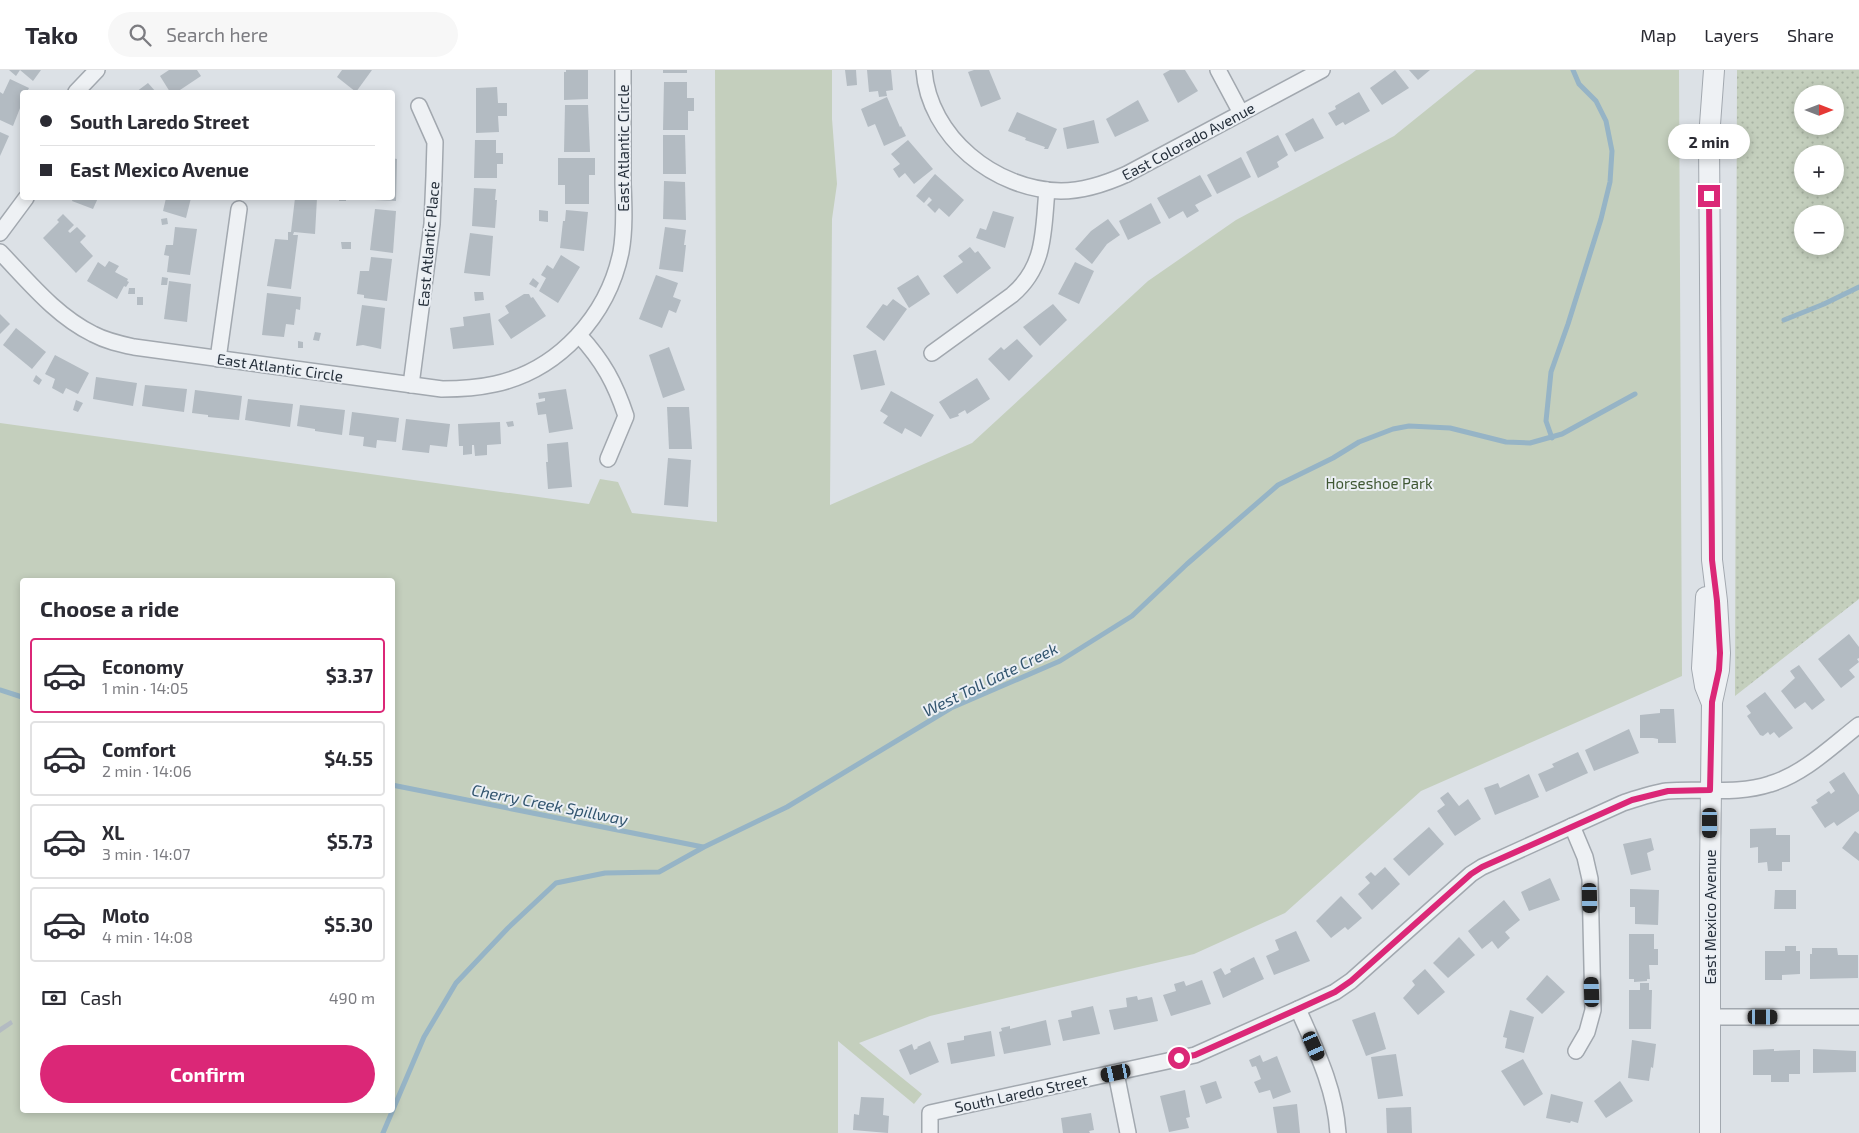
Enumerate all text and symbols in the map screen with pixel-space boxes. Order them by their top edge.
search box [108,12,458,57]
text: Tako [25,20,78,49]
icon: search [126,21,154,49]
text: Search here [166,23,268,46]
text: Map [1640,24,1676,46]
text: Layers [1704,24,1759,46]
text: Share [1787,24,1834,46]
street label: East Atlantic Circle [614,84,632,212]
north arrow [1794,85,1844,135]
map controls [1794,85,1844,255]
street label: East Colorado Avenue [1118,98,1258,184]
text: South Laredo Street [70,110,249,133]
callout: 2 min [1668,124,1750,158]
text: 2 min [1689,132,1729,151]
button: + [1794,145,1844,195]
text: East Mexico Avenue [70,158,249,181]
street label: East Atlantic Place [414,180,442,308]
route end [1698,185,1720,207]
button: − [1794,205,1844,255]
street label: East Atlantic Circle [216,349,344,385]
park label: Horseshoe Park [1325,474,1433,492]
text: Choose a ride [40,595,179,621]
water label: West Toll Gate Creek [919,638,1061,720]
icon: car [42,653,87,698]
text: Economy [102,655,184,678]
text: $3.37 [326,664,373,687]
text: 1 min · 14:05 [102,678,188,697]
icon: car [42,736,87,781]
text: Comfort [102,738,176,761]
text: $4.55 [324,747,373,770]
text: 2 min · 14:06 [102,761,192,780]
water label: Cherry Creek Spillway [470,780,630,830]
car [1702,808,1717,838]
icon: car [42,819,87,864]
text: XL [102,821,124,844]
text: $5.73 [327,830,373,853]
text: 3 min · 14:07 [102,844,190,863]
street label: East Mexico Avenue [1701,849,1719,985]
car [1582,883,1597,913]
icon: car [42,902,87,947]
text: Moto [102,904,150,927]
text: $5.30 [324,913,373,936]
text: 4 min · 14:08 [102,927,193,946]
car [1583,977,1600,1007]
icon: cash [40,984,68,1012]
text: Cash [80,986,122,1009]
text: 490 m [329,988,375,1007]
car [1748,1010,1778,1025]
car [1301,1029,1326,1063]
button: Confirm [40,1045,375,1103]
route start [1168,1047,1190,1069]
car [1099,1063,1132,1083]
street label: South Laredo Street [953,1070,1089,1116]

